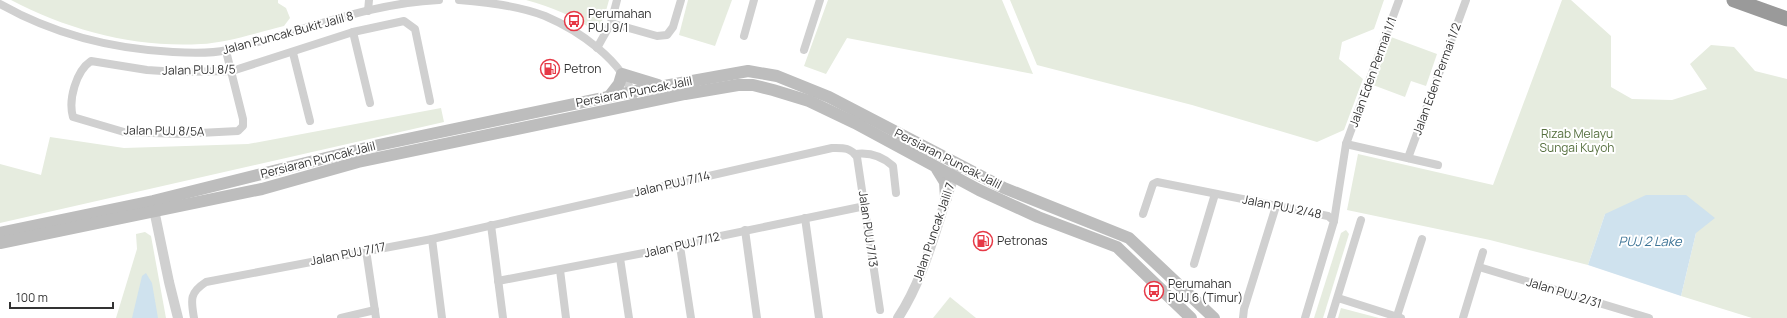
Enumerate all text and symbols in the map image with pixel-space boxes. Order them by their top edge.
place label: Perumahan PUJ 9/1 [588,5,651,36]
street label: Jalan Puncak Bukit Jalil 8 [221,7,355,58]
bus stop icon: Perumahan PUJ 9/1 [563,10,585,32]
street label: Jalan Eden Permai 1/1 [1345,14,1400,129]
street label: Jalan Eden Permai 1/2 [1408,20,1465,137]
fuel station icon: Petron [539,58,561,80]
street label: Jalan PUJ 8/5 [162,60,236,79]
place label: Petron [564,60,601,77]
street label: Persiaran Puncak Jalil [574,72,693,111]
street label: Jalan PUJ 8/5A [123,121,205,140]
street label: Persiaran Puncak Jalil [892,124,1005,193]
park label: Rizab Melayu Sungai Kuyoh [1540,125,1614,156]
street label: Persiaran Puncak Jalil [259,137,377,182]
street label: Jalan PUJ 7/14 [632,167,711,200]
street label: Jalan Puncak Jalil 7 [909,180,958,283]
street label: Jalan PUJ 7/13 [855,190,882,268]
street label: Jalan PUJ 2/48 [1241,190,1323,223]
street label: Jalan PUJ 7/12 [642,228,721,261]
fuel station icon: Petronas [972,230,994,252]
place label: Petronas [997,232,1047,249]
water label: PUJ 2 Lake [1618,232,1683,250]
street label: Jalan PUJ 7/17 [309,238,387,269]
street label: Jalan PUJ 2/31 [1525,273,1604,312]
place label: Perumahan PUJ 6 (Timur) [1168,275,1243,306]
bus stop icon: Perumahan PUJ 6 (Timur) [1143,280,1165,302]
scale bar [10,284,113,310]
text: 100 m [16,289,48,306]

